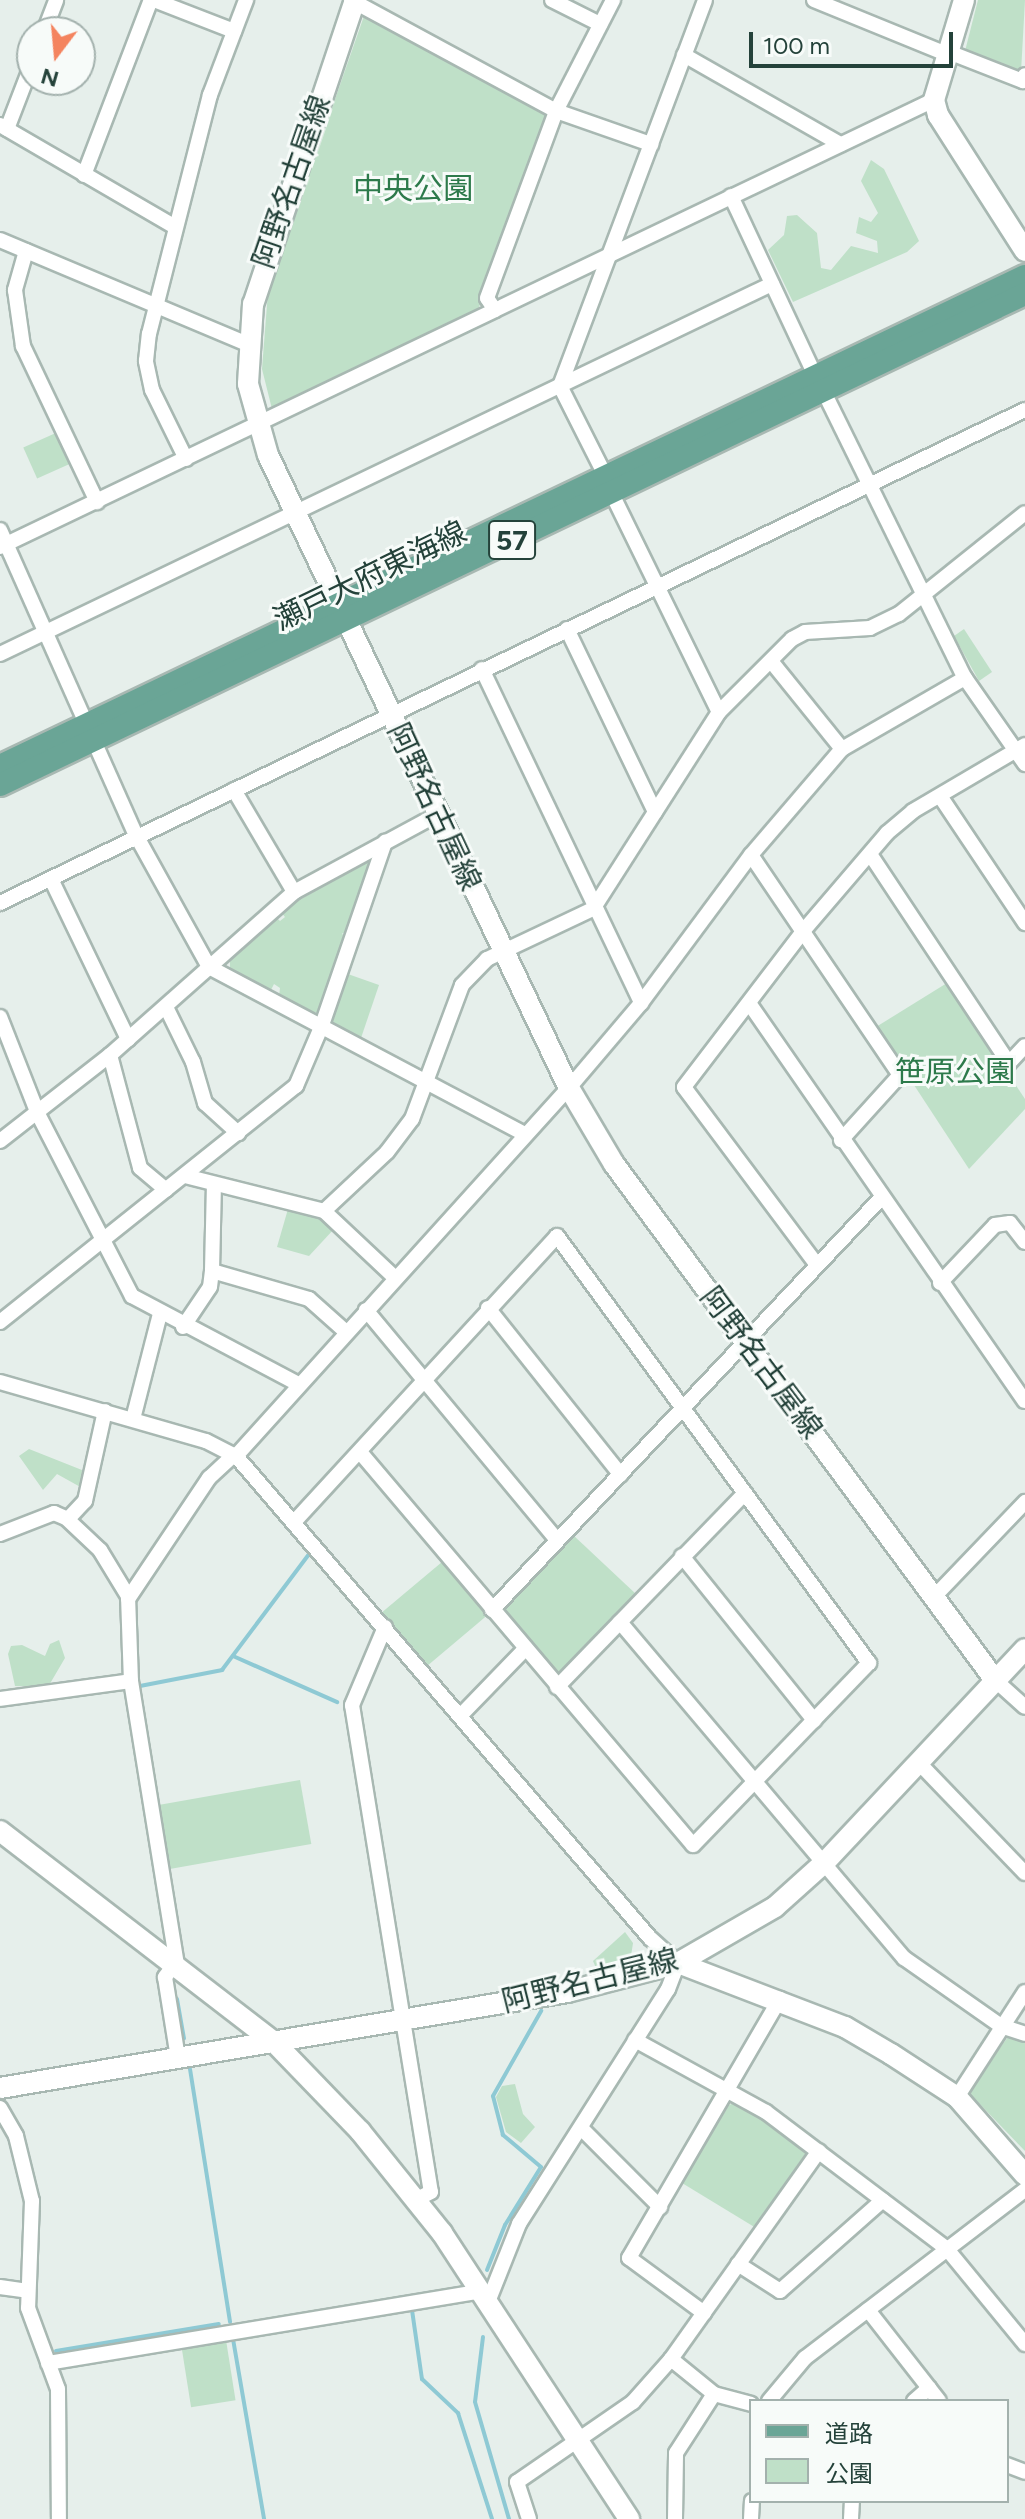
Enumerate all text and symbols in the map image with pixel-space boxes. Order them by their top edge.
north arrow [16,16,96,96]
scale bar [753,16,957,66]
text: 100 m [763,31,830,60]
text: N [38,62,62,93]
street label: 阿野名古屋線 [246,91,338,273]
park label: 中央公園 [353,171,473,207]
street label: 瀬戸大府東海線 [268,514,472,638]
road number: 57 [488,516,536,564]
street label: 阿野名古屋線 [380,718,488,896]
park label: 笹原公園 [895,1054,1015,1090]
street label: 阿野名古屋線 [692,1280,830,1446]
street label: 阿野名古屋線 [498,1942,682,2020]
legend [749,2399,1009,2503]
text: 道路 [825,2419,873,2448]
text: 公園 [825,2459,873,2488]

